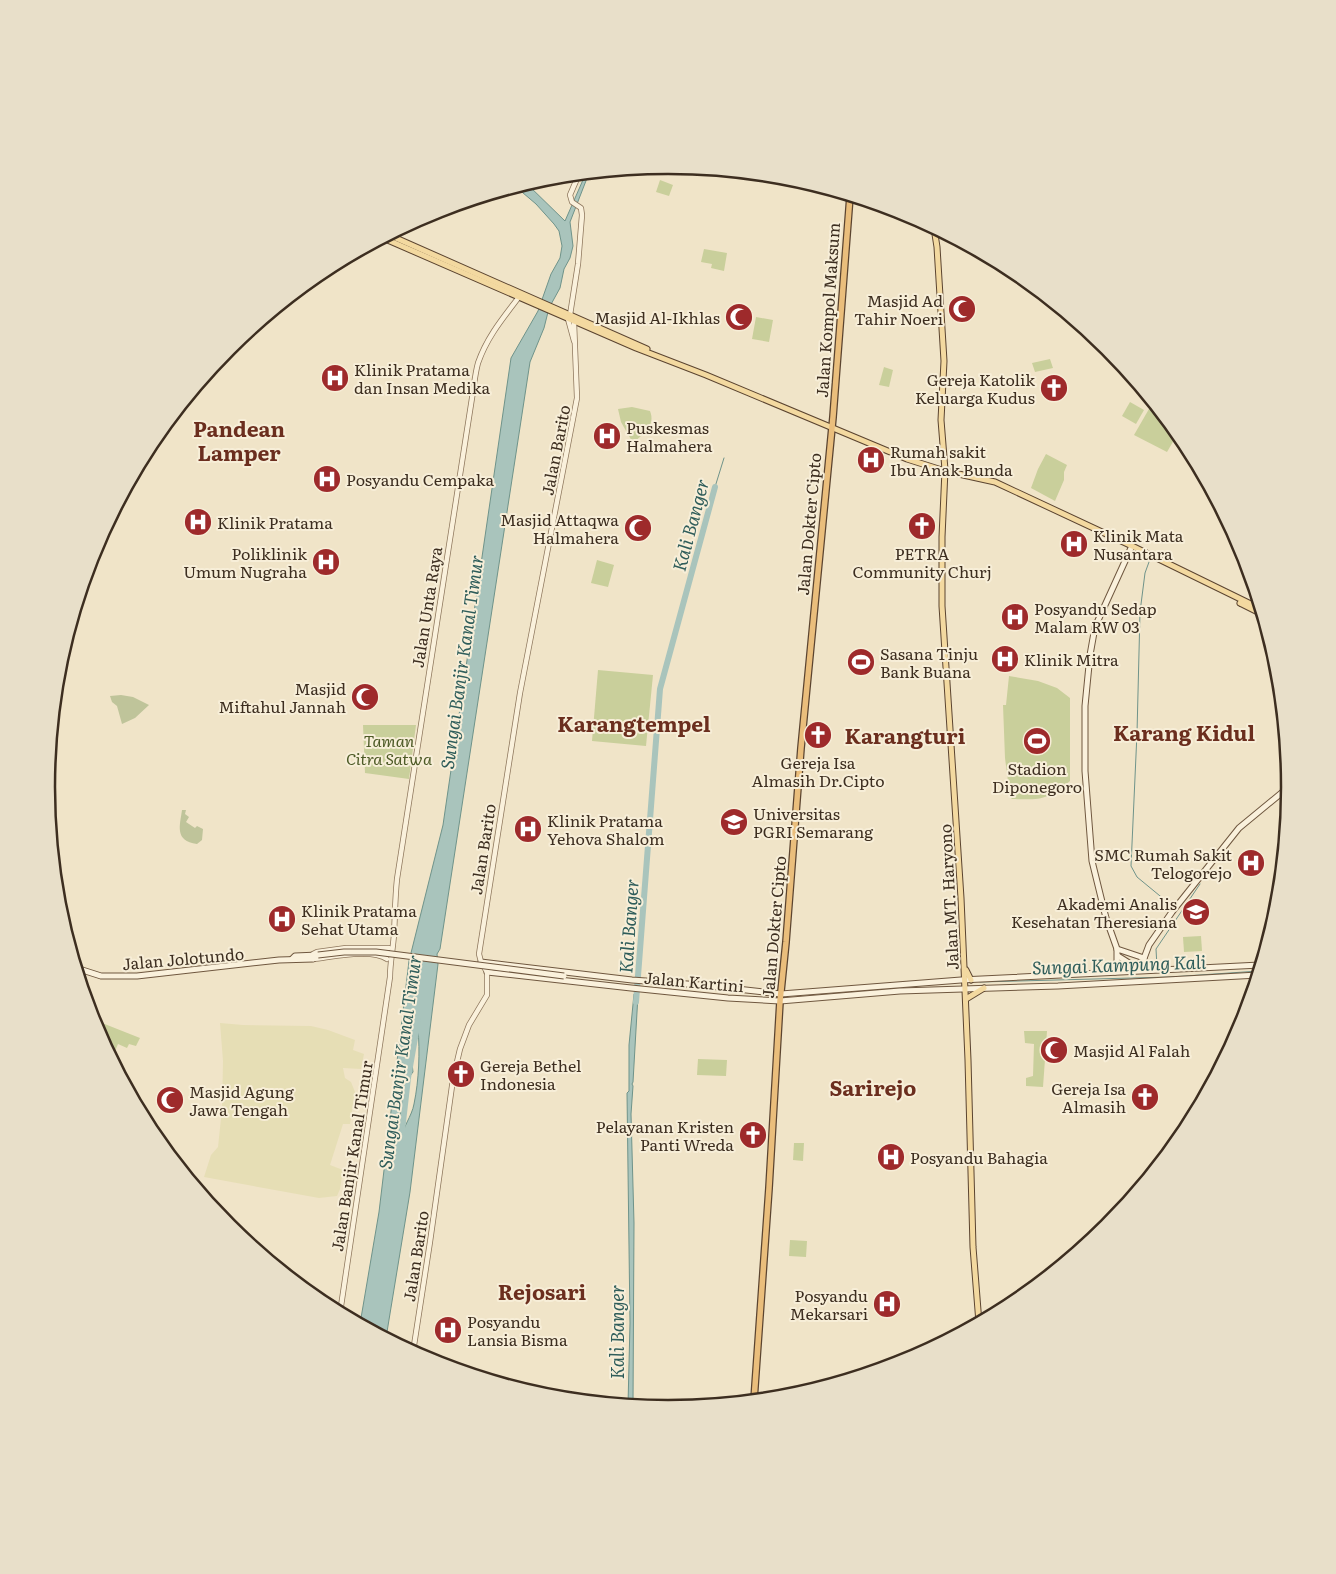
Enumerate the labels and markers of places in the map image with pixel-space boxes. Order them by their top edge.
place label: Masjid Ad Tahir Noeri [854,288,943,330]
mosque icon: Masjid Ad Tahir Noeri [947,294,977,324]
mosque icon: Masjid Al-Ikhlas [724,302,754,332]
place label: Masjid Al-Ikhlas [595,305,720,329]
place label: Klinik Pratama dan Insan Medika [354,357,490,399]
hospital icon: Klinik Pratama dan Insan Medika [320,363,350,393]
place label: Gereja Katolik Keluarga Kudus [915,367,1035,409]
church icon: Gereja Katolik Keluarga Kudus [1039,373,1069,403]
place label: Puskesmas Halmahera [626,415,713,457]
hospital icon: Puskesmas Halmahera [592,421,622,451]
place label: Rumah sakit Ibu Anak Bunda [890,439,1013,481]
hospital icon: Rumah sakit Ibu Anak Bunda [856,445,886,475]
hospital icon: Posyandu Cempaka [312,464,342,494]
place label: Posyandu Cempaka [346,467,495,491]
hospital icon: Klinik Pratama [183,507,213,537]
place label: Masjid Attaqwa Halmahera [500,507,619,549]
place label: Klinik Pratama [217,510,333,534]
church icon: PETRA Community Churj [907,511,937,541]
mosque icon: Masjid Attaqwa Halmahera [623,513,653,543]
place label: Klinik Mata Nusantara [1093,523,1184,565]
hospital icon: Klinik Mata Nusantara [1059,529,1089,559]
place label: Poliklinik Umum Nugraha [183,541,307,583]
place label: PETRA Community Churj [852,541,992,583]
hospital icon: Poliklinik Umum Nugraha [311,547,341,577]
place label: Posyandu Sedap Malam RW 03 [1034,596,1157,638]
hospital icon: Posyandu Sedap Malam RW 03 [1000,602,1030,632]
place label: Sasana Tinju Bank Buana [880,641,978,683]
hospital icon: Klinik Mitra [990,644,1020,674]
sports icon: Sasana Tinju Bank Buana [846,647,876,677]
place label: Klinik Mitra [1024,647,1119,671]
place label: Masjid Miftahul Jannah [218,676,346,718]
mosque icon: Masjid Miftahul Jannah [350,682,380,712]
church icon: Gereja Isa Almasih Dr.Cipto [803,720,833,750]
sports icon: Stadion Diponegoro [1022,726,1052,756]
place label: Gereja Isa Almasih Dr.Cipto [751,750,885,792]
place label: Stadion Diponegoro [992,756,1082,798]
place label: Universitas PGRI Semarang [753,801,873,843]
school or university icon: Universitas PGRI Semarang [719,807,749,837]
place label: Klinik Pratama Yehova Shalom [547,808,665,850]
hospital icon: Klinik Pratama Yehova Shalom [513,814,543,844]
place label: SMC Rumah Sakit Telogorejo [1094,842,1233,884]
hospital icon: SMC Rumah Sakit Telogorejo [1236,848,1266,878]
place label: Akademi Analis Kesehatan Theresiana [1011,891,1177,933]
school or university icon: Akademi Analis Kesehatan Theresiana [1181,897,1211,927]
place label: Klinik Pratama Sehat Utama [301,898,417,940]
hospital icon: Klinik Pratama Sehat Utama [267,904,297,934]
mosque icon: Masjid Al Falah [1039,1035,1069,1065]
place label: Masjid Al Falah [1073,1038,1191,1062]
place label: Gereja Bethel Indonesia [480,1053,581,1095]
church icon: Gereja Bethel Indonesia [446,1059,476,1089]
place label: Gereja Isa Almasih [1051,1076,1126,1118]
place label: Masjid Agung Jawa Tengah [189,1079,294,1121]
church icon: Gereja Isa Almasih [1130,1082,1160,1112]
mosque icon: Masjid Agung Jawa Tengah [155,1085,185,1115]
place label: Pelayanan Kristen Panti Wreda [596,1114,734,1156]
church icon: Pelayanan Kristen Panti Wreda [738,1120,768,1150]
hospital icon: Posyandu Bahagia [876,1142,906,1172]
place label: Posyandu Bahagia [910,1145,1048,1169]
place label: Posyandu Mekarsari [790,1283,868,1325]
hospital icon: Posyandu Mekarsari [872,1289,902,1319]
place label: Posyandu Lansia Bisma [467,1309,568,1351]
hospital icon: Posyandu Lansia Bisma [433,1315,463,1345]

